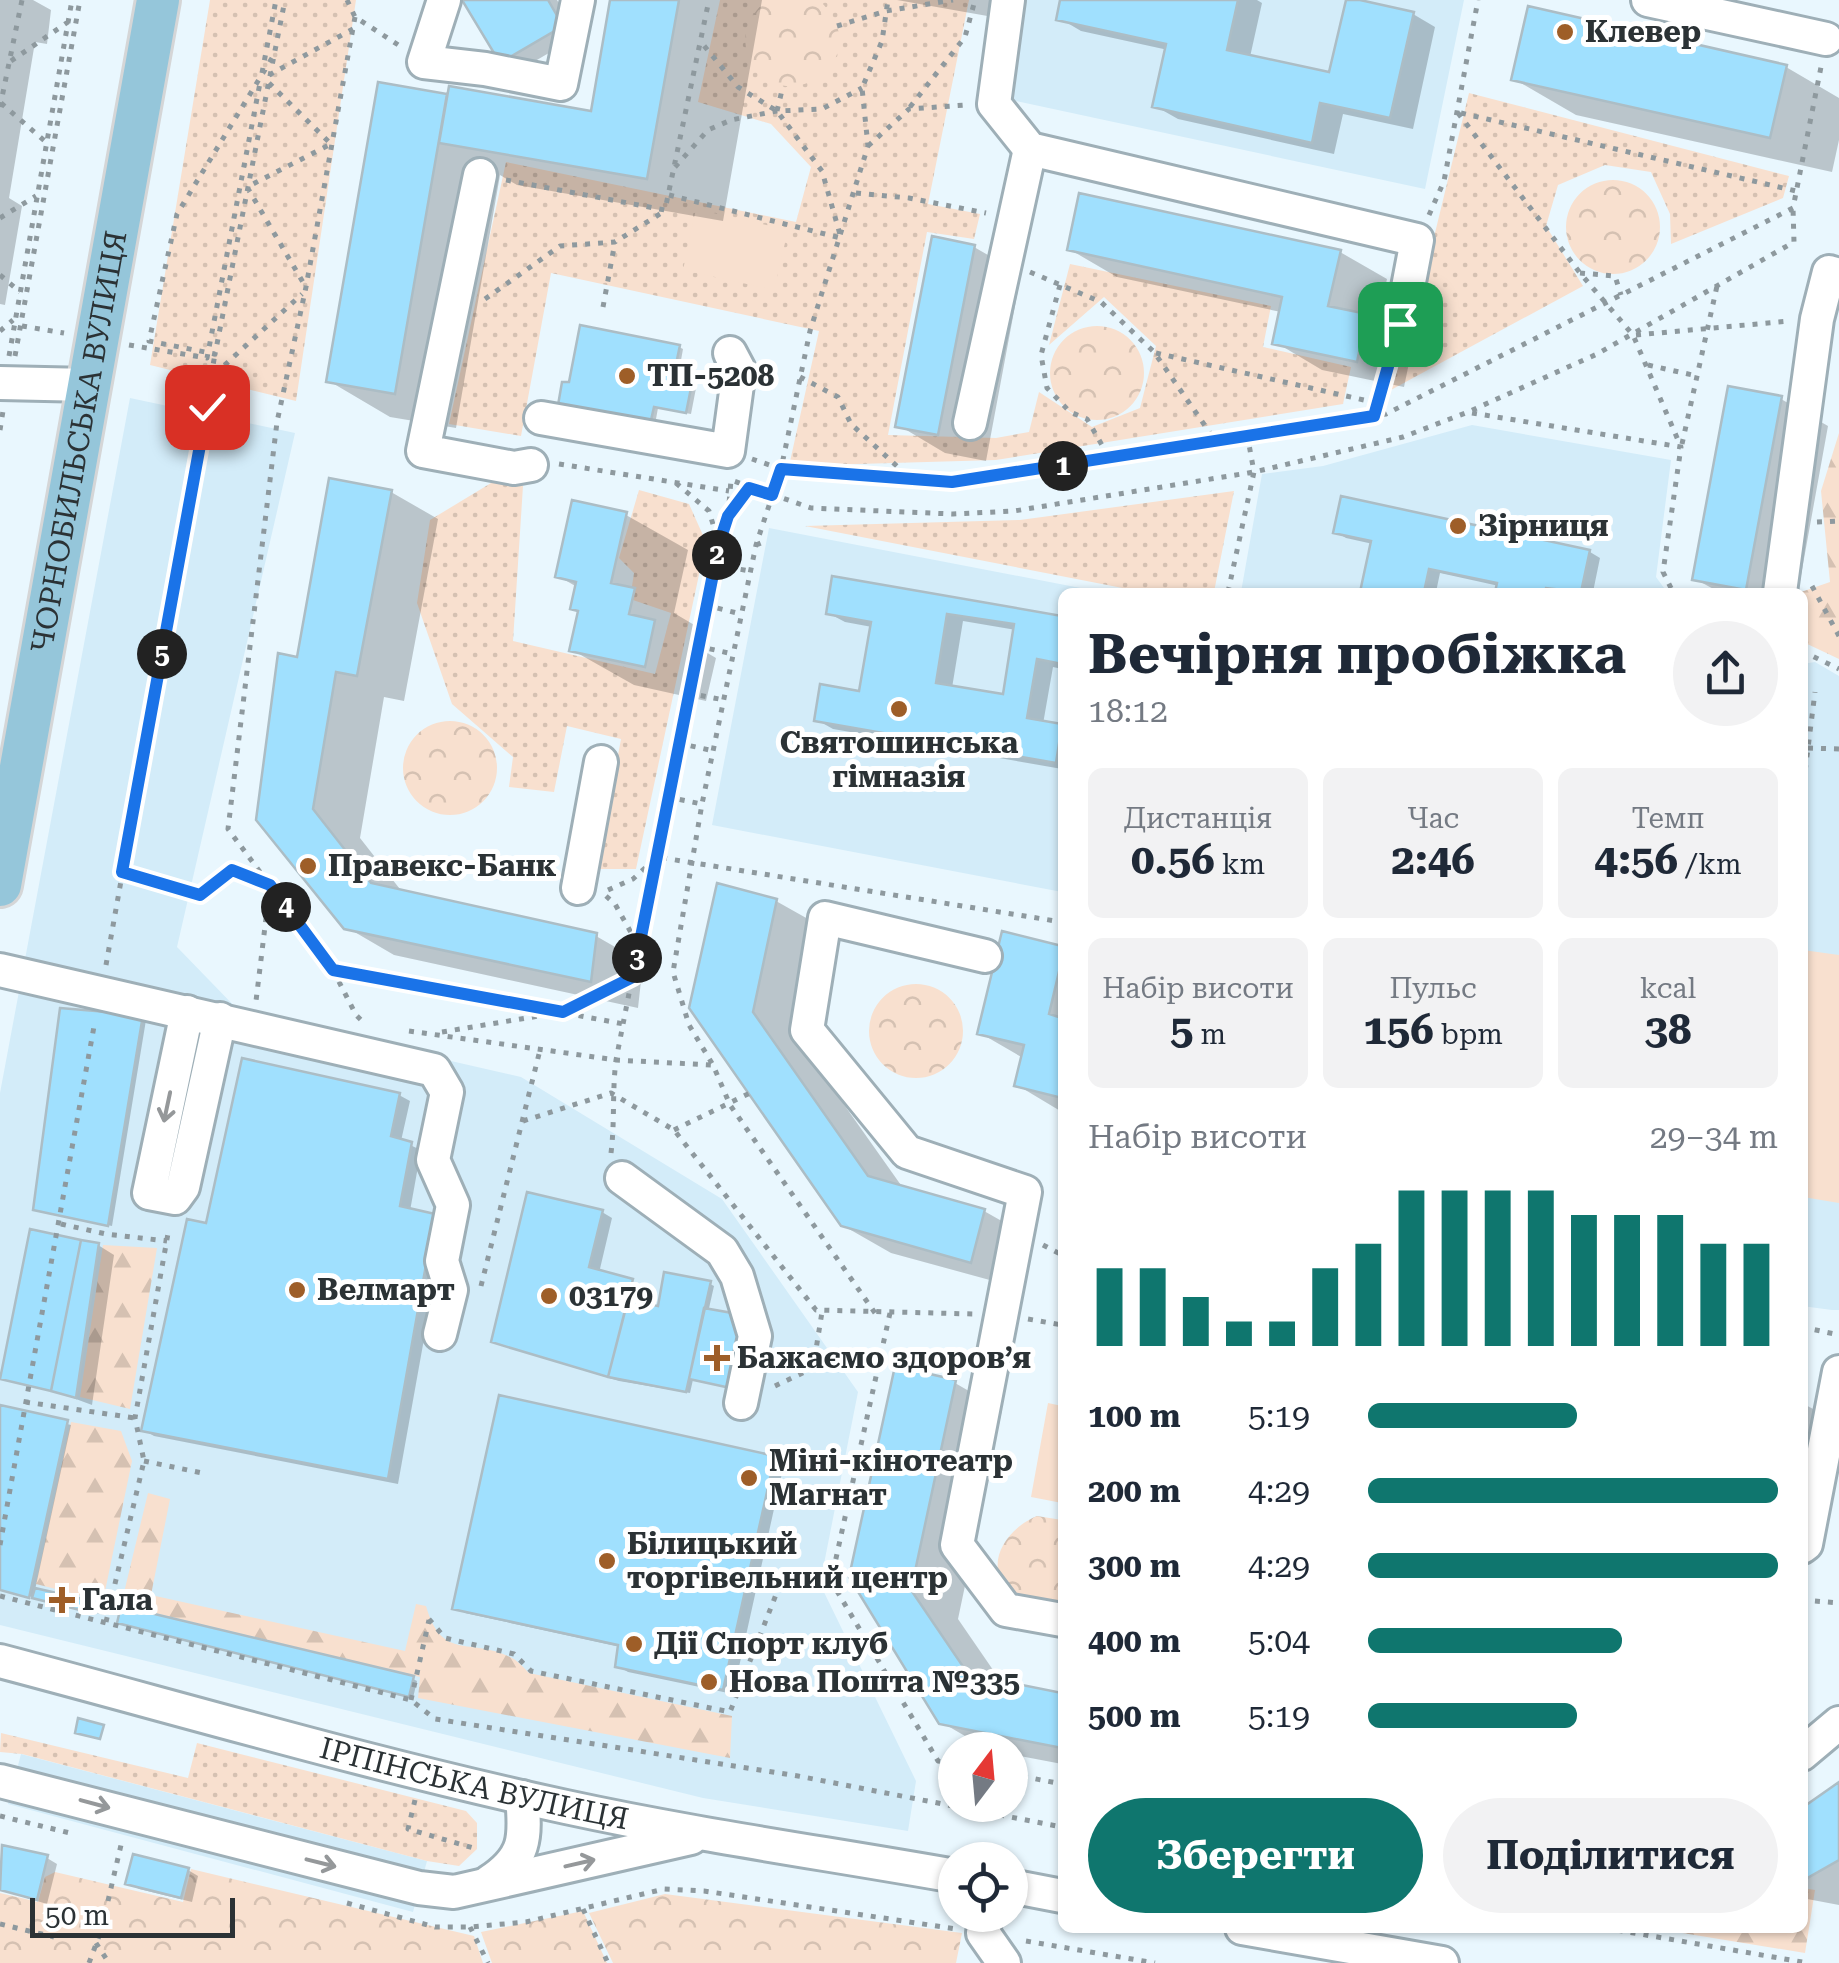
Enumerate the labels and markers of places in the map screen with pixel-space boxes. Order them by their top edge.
place label: Клевер [1585,14,1701,49]
marker: Клевер [1554,21,1576,43]
pin [1358,282,1443,367]
place label: ТП-5208 [647,358,775,393]
pin [165,365,250,450]
marker: ТП-5208 [616,365,638,387]
pin: 1 [1038,441,1088,491]
place label: Зірниця [1478,508,1609,543]
marker: Зірниця [1447,515,1469,537]
pin: 2 [692,530,742,580]
pin: 5 [137,629,187,679]
marker: Святошинська гімназія [888,698,910,720]
place label: Святошинська гімназія [780,725,1019,794]
place label: Правекс-Банк [328,848,557,883]
marker: Правекс-Банк [297,855,319,877]
pin: 4 [261,882,311,932]
pin: 3 [612,933,662,983]
place label: Велмарт [317,1272,455,1307]
place label: 03179 [569,1278,653,1313]
marker: Велмарт [286,1279,308,1301]
marker: 03179 [538,1285,560,1307]
place label: Бажаємо здоровʼя [737,1340,1031,1375]
marker: Бажаємо здоровʼя [706,1347,728,1369]
place label: Міні-кінотеатр Магнат [769,1443,1013,1512]
marker: Міні-кінотеатр Магнат [738,1467,760,1489]
place label: Білицький торгівельний центр [627,1526,948,1595]
marker: Білицький торгівельний центр [596,1550,618,1572]
place label: Гала [82,1582,153,1617]
marker: Гала [51,1589,73,1611]
place label: Дії Спорт клуб [654,1626,888,1661]
marker: Дії Спорт клуб [623,1633,645,1655]
place label: Нова Пошта №335 [729,1664,1020,1699]
marker: Нова Пошта №335 [698,1671,720,1693]

